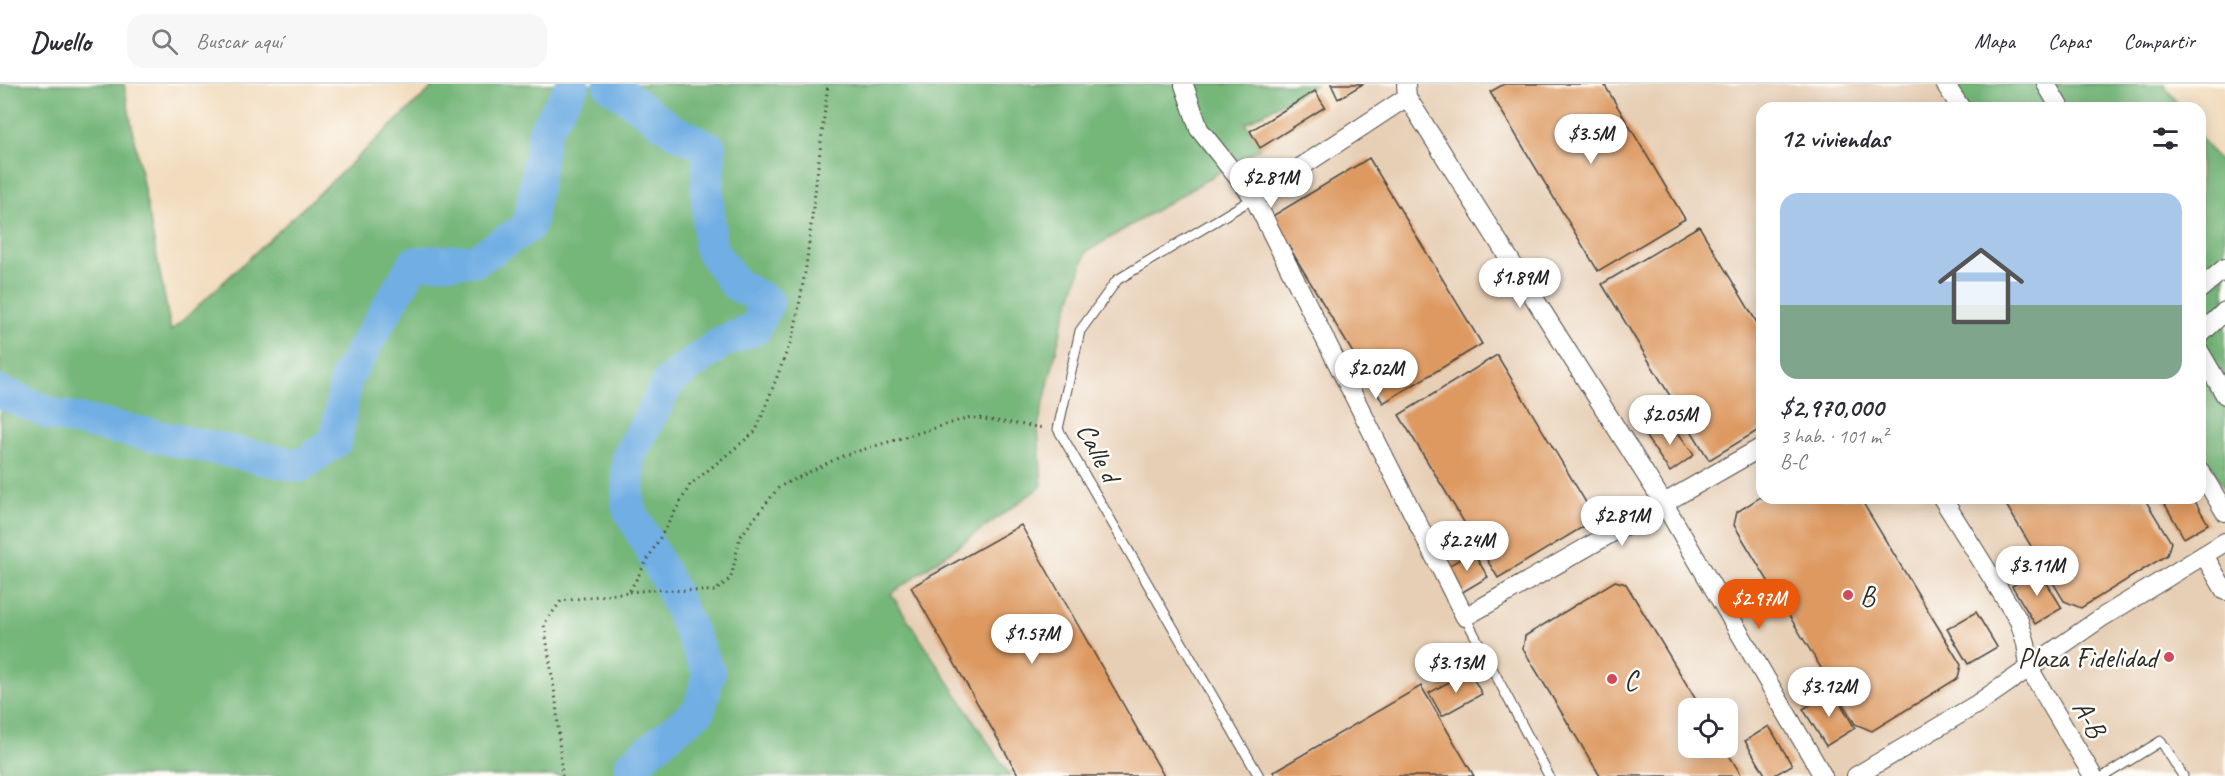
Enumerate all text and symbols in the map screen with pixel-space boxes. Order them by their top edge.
search box [127,14,547,68]
text: Dwello [30,24,91,59]
icon: search [148,25,181,58]
text: Buscar aquí [196,27,282,55]
text: Mapa [1974,28,2015,54]
text: Capas [2048,28,2091,54]
text: Compartir [2124,28,2195,54]
pin: $3.5M [1549,114,1633,165]
text: $3.5M [1568,121,1614,146]
text: 12 viviendas [1780,122,1889,155]
icon: filters [2149,122,2182,155]
pin: $2.81M [1222,158,1320,209]
text: $2.81M [1244,165,1298,190]
icon: home [1927,232,2035,340]
pin: $1.89M [1471,258,1569,309]
text: $1.89M [1493,265,1547,290]
pin: $2.02M [1327,349,1425,400]
text: $2.02M [1349,356,1403,381]
text: $2,970,000 [1780,391,1883,424]
pin: $2.05M [1621,395,1719,446]
text: $2.05M [1643,402,1697,427]
street label: Calle d [1069,417,1130,491]
text: 3 hab. · 101 m² [1780,424,1887,449]
text: B-C [1780,449,1806,474]
pin: $2.81M [1573,496,1671,547]
text: $2.81M [1595,503,1649,528]
pin: $2.24M [1418,521,1516,572]
text: $2.24M [1440,528,1494,553]
pin: $3.11M [1988,546,2086,597]
text: $3.11M [2010,553,2064,578]
place label: B [1860,578,1877,613]
pin: $2.97M [1710,579,1808,630]
text: $2.97M [1732,586,1786,611]
marker: B [1841,588,1855,602]
pin: $1.57M [983,614,1081,665]
text: $1.57M [1005,621,1059,646]
place label: Plaza Fidelidad [2018,640,2161,675]
pin: $3.13M [1407,643,1505,694]
text: $3.13M [1429,650,1483,675]
marker: Plaza Fidelidad [2162,650,2176,664]
place label: C [1624,662,1640,697]
pin: $3.12M [1780,667,1878,718]
marker: C [1605,672,1619,686]
text: $3.12M [1802,674,1856,699]
street label: A-B [2065,693,2115,745]
map controls [1678,698,1738,758]
button: locate [1678,698,1738,758]

